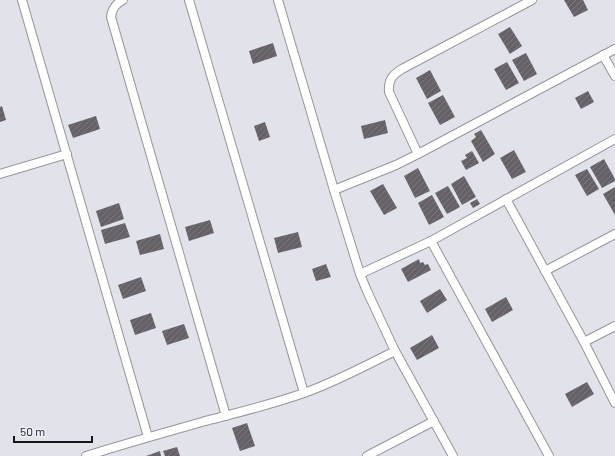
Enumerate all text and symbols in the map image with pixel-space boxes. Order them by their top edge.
scale bar [14,418,92,444]
text: 50 m [20,424,45,438]

